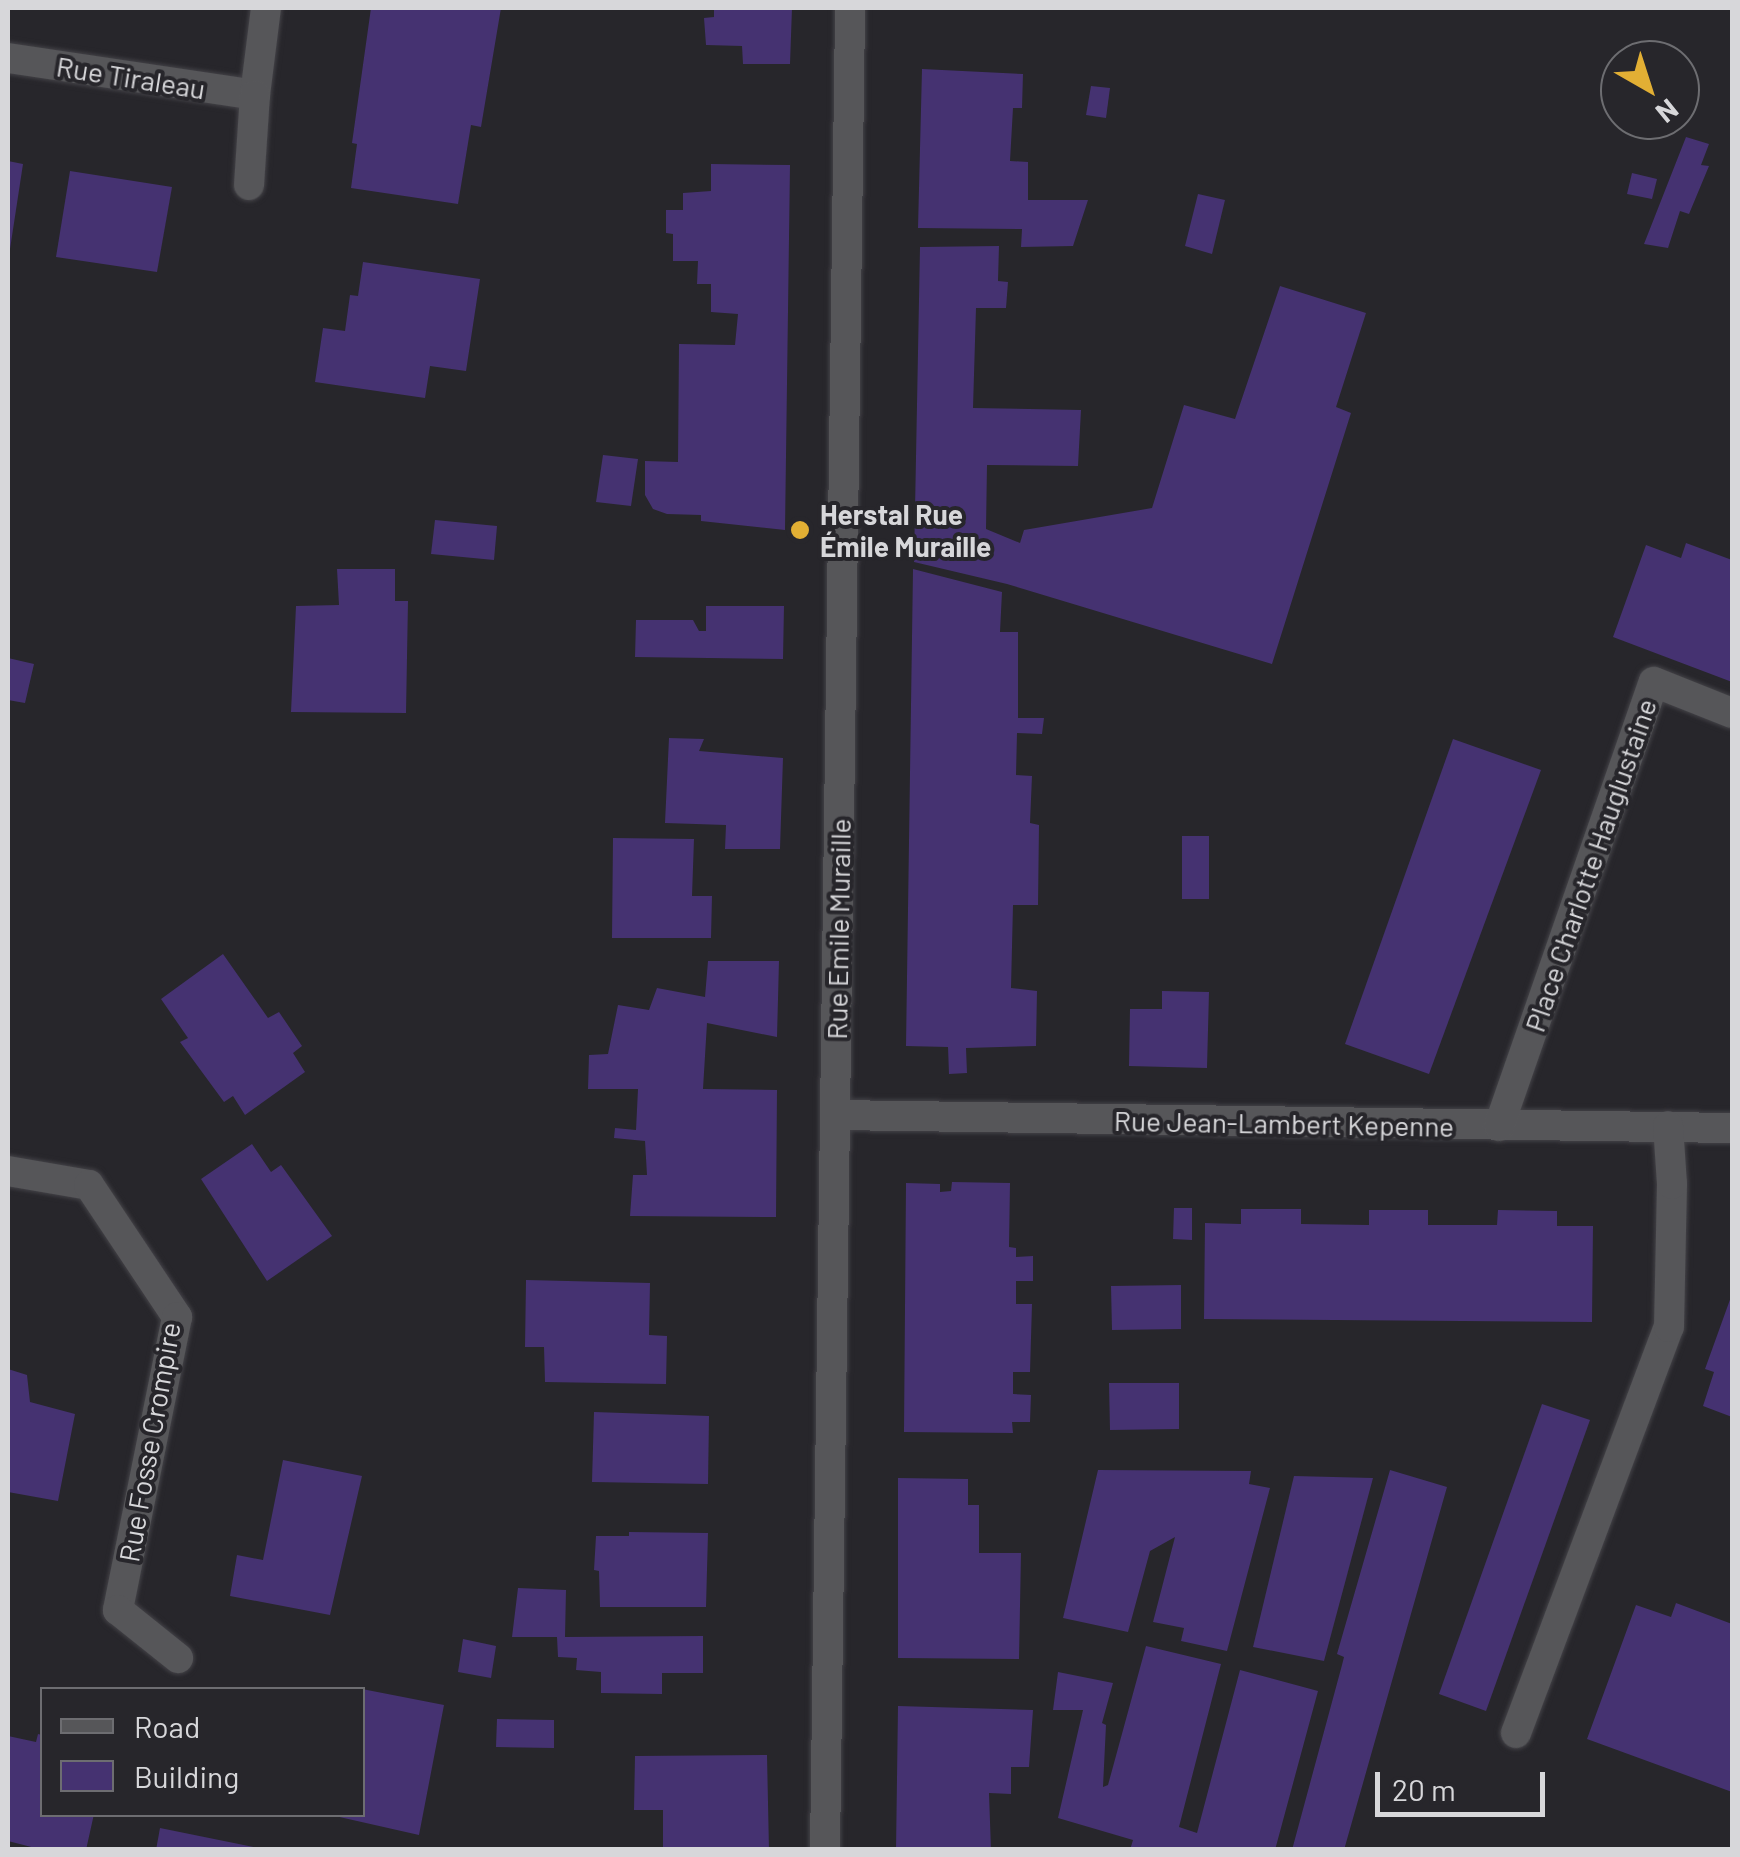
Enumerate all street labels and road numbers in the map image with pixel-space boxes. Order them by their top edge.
street label: Rue Tiraleau [54,49,208,105]
street label: Place Charlotte Hauglustaine [1517,694,1663,1036]
street label: Rue Emile Muraille [819,818,857,1040]
street label: Rue Jean-Lambert Kepenne [1114,1103,1454,1143]
street label: Rue Fosse Crompire [111,1320,187,1564]

